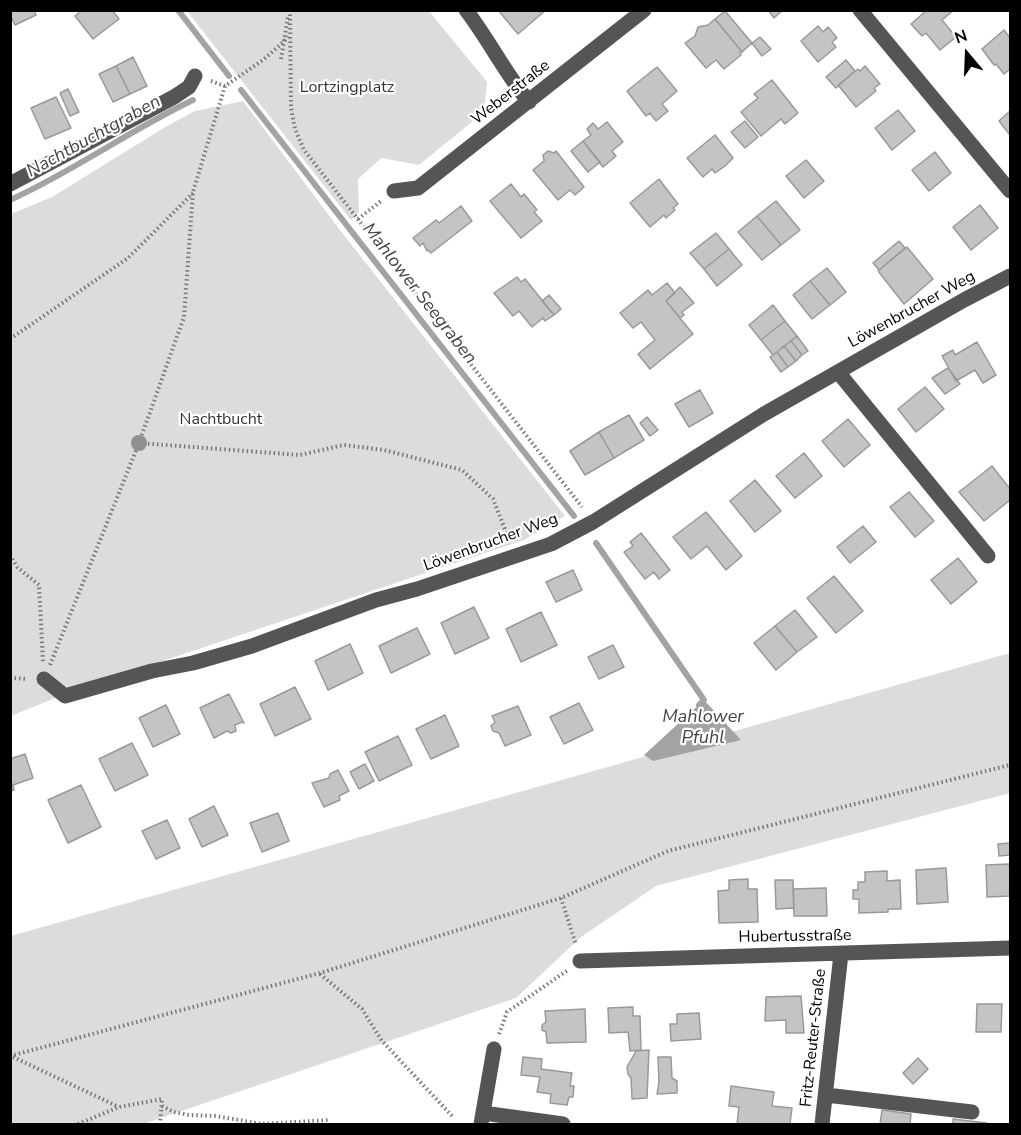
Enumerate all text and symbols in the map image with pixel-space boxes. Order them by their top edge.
north arrow [937,24,997,84]
text: N [952,25,970,49]
street label: Weberstraße [468,56,554,130]
park label: Lortzingplatz [300,78,394,98]
water label: Nachtbuchtgraben [23,91,165,183]
water label: Mahlower Seegraben [357,219,481,369]
street label: Löwenbrucher Weg [845,267,979,353]
park label: Nachtbucht [180,410,262,430]
street label: Löwenbrucher Weg [421,510,561,576]
water label: Mahlower Pfuhl [662,707,744,750]
street label: Hubertusstraße [738,926,852,948]
street label: Fritz-Reuter-Straße [797,968,831,1108]

